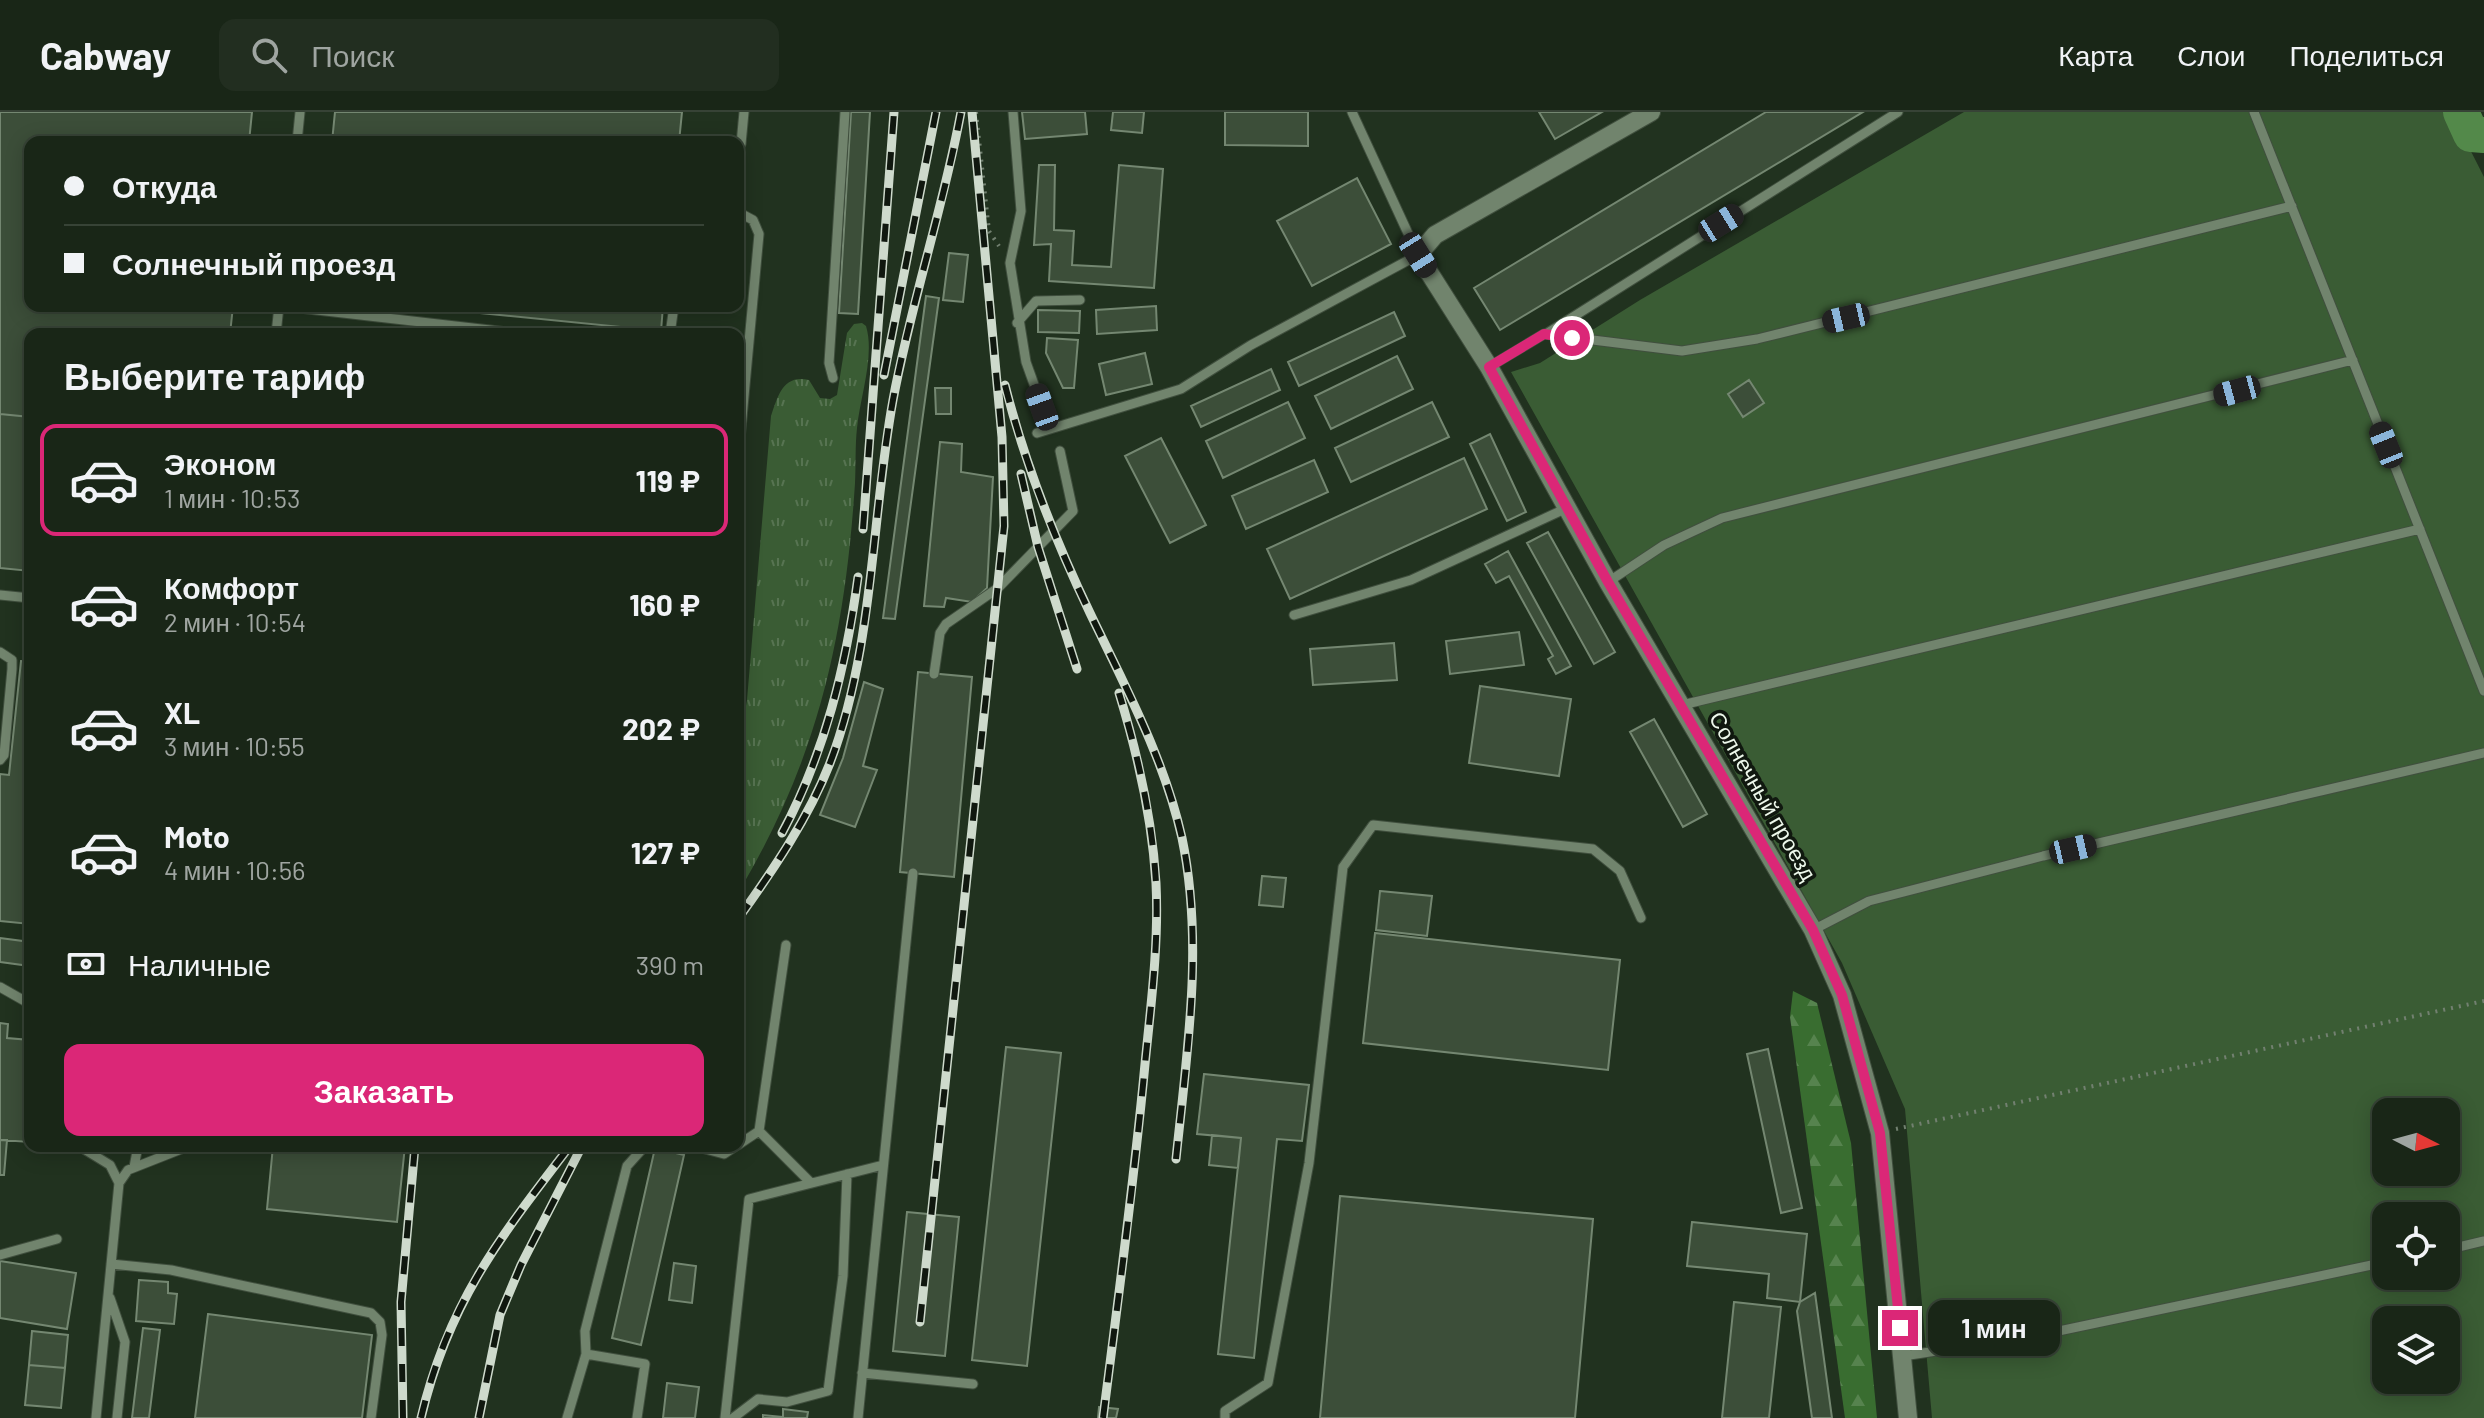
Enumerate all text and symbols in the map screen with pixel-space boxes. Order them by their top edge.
search box [219,19,779,91]
text: Cabway [40,32,171,78]
icon: search [247,33,291,77]
text: Поиск [311,37,394,73]
text: Карта [2058,38,2133,72]
text: Слои [2177,38,2245,72]
text: Поделиться [2289,38,2444,72]
text: Откуда [112,168,217,204]
car [1694,200,1748,246]
car [1395,228,1441,282]
text: Солнечный проезд [112,245,395,281]
car [1820,301,1872,335]
route start [1554,320,1590,356]
text: Выберите тариф [64,354,365,397]
car [2211,373,2263,409]
car [1023,380,1061,434]
car [2366,418,2406,472]
icon: car [68,444,140,516]
text: Эконом [164,445,277,481]
text: 119 ₽ [636,462,700,498]
text: 1 мин · 10:53 [164,482,300,513]
icon: car [68,568,140,640]
text: Комфорт [164,569,299,605]
text: 160 ₽ [629,586,700,622]
text: 2 мин · 10:54 [164,606,306,637]
icon: car [68,692,140,764]
text: XL [164,694,200,730]
street label: Солнечный проезд [1704,706,1823,885]
text: 202 ₽ [622,710,700,746]
text: 3 мин · 10:55 [164,730,305,761]
icon: car [68,816,140,888]
text: Moto [164,818,230,854]
car [2047,832,2099,866]
text: 127 ₽ [631,834,700,870]
text: 4 мин · 10:56 [164,854,306,885]
icon: cash [64,942,108,986]
text: Наличные [128,946,271,982]
text: 390 m [636,949,704,980]
button: Заказать [64,1044,704,1136]
north arrow [2372,1098,2460,1186]
map controls [2372,1098,2460,1394]
button: locate [2372,1202,2460,1290]
callout: 1 мин [1928,1300,2060,1356]
button: layers [2372,1306,2460,1394]
route end [1882,1310,1918,1346]
text: 1 мин [1961,1312,2027,1343]

